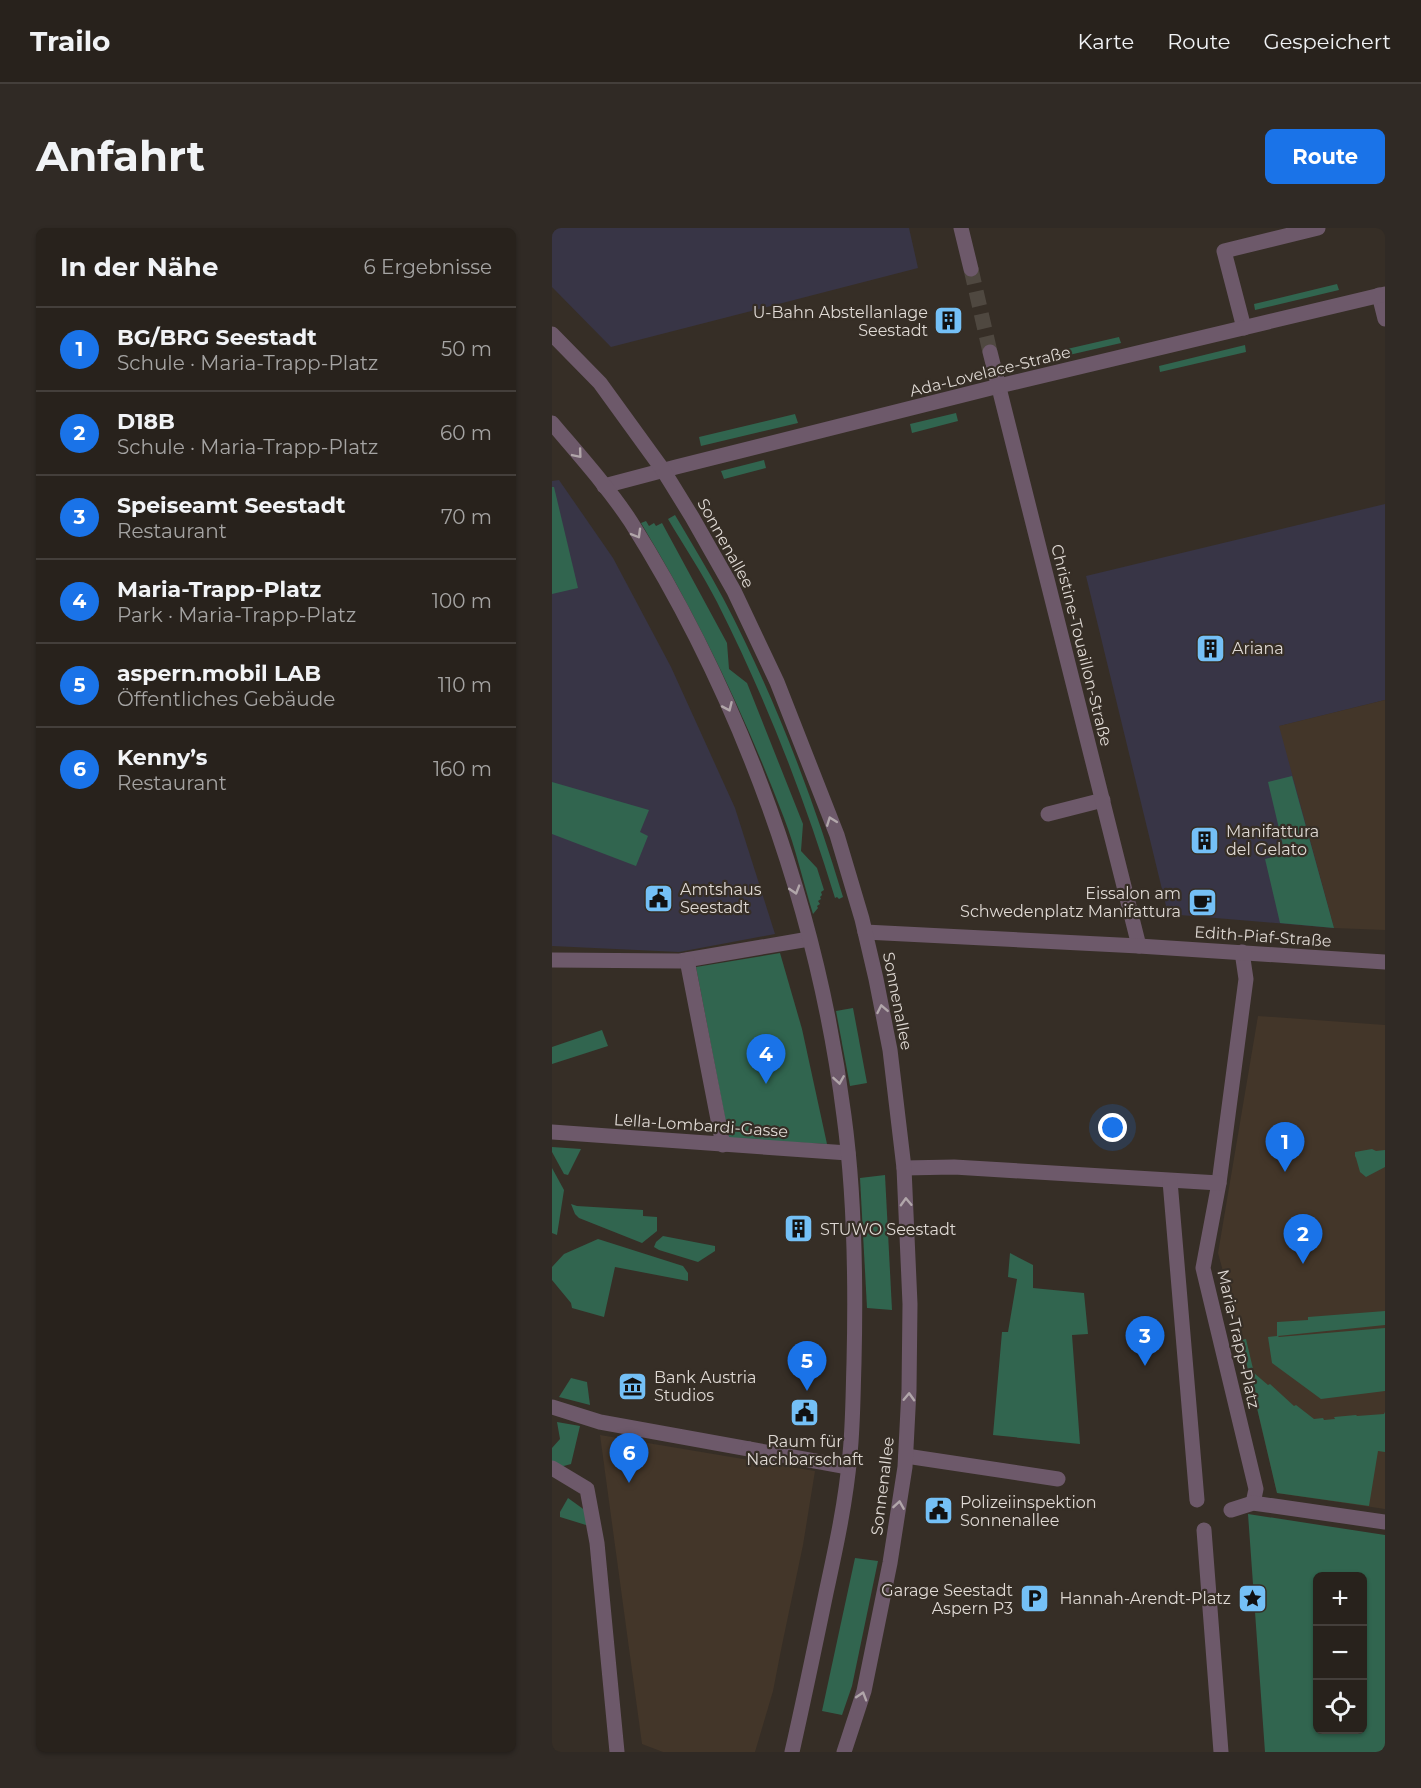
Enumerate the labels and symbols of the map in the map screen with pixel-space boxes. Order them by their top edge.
place label: U-Bahn Abstellanlage Seestadt [753,303,928,340]
building icon: U-Bahn Abstellanlage Seestadt [933,305,965,337]
street label: Ada-Lovelace-Straße [908,342,1073,401]
one-way arrow [571,448,582,459]
street label: Sonnenallee [693,495,758,591]
one-way arrow [630,528,642,539]
street label: Christine-Touaillon-Straße [1047,542,1116,748]
building icon: Ariana [1195,632,1227,664]
place label: Ariana [1232,639,1284,658]
one-way arrow [721,701,733,712]
one-way arrow [826,816,838,827]
place label: Manifattura del Gelato [1226,822,1319,859]
building icon: Manifattura del Gelato [1189,824,1221,856]
place label: Amtshaus Seestadt [680,880,762,917]
public building icon: Amtshaus Seestadt [643,882,675,914]
one-way arrow [788,884,800,895]
place label: Eissalon am Schwedenplatz Manifattura [960,884,1181,921]
cafe icon: Eissalon am Schwedenplatz Manifattura [1186,886,1218,918]
street label: Edith-Piaf-Straße [1194,922,1332,951]
street label: Sonnenallee [879,951,916,1052]
one-way arrow [876,1004,889,1014]
pin: 4 [746,1034,786,1084]
one-way arrow [832,1075,844,1084]
street label: Lella-Lombardi-Gasse [613,1110,789,1141]
your location [1098,1113,1127,1142]
pin: 1 [1266,1122,1304,1172]
one-way arrow [899,1198,912,1207]
building icon: STUWO Seestadt [783,1213,815,1245]
pin: 2 [1284,1214,1323,1264]
place label: STUWO Seestadt [820,1220,957,1239]
street label: Maria-Trapp-Platz [1213,1268,1264,1411]
pin: 3 [1126,1316,1164,1366]
pin: 5 [788,1342,826,1391]
place label: Bank Austria Studios [654,1368,757,1405]
museum icon: Bank Austria Studios [617,1370,649,1402]
one-way arrow [902,1393,915,1402]
public building icon: Raum für Nachbarschaft [789,1397,821,1429]
place label: Raum für Nachbarschaft [746,1432,864,1469]
pin: 6 [610,1434,649,1483]
street label: Sonnenallee [867,1436,898,1537]
place label: Polizeiinspektion Sonnenallee [960,1493,1097,1530]
public building icon: Polizeiinspektion Sonnenallee [923,1495,955,1527]
one-way arrow [892,1500,905,1510]
place label: Garage Seestadt Aspern P3 [881,1581,1013,1618]
place icon: Hannah-Arendt-Platz [1236,1582,1268,1614]
parking icon: Garage Seestadt Aspern P3 [1018,1583,1050,1615]
place label: Hannah-Arendt-Platz [1060,1589,1231,1608]
one-way arrow [855,1691,867,1702]

